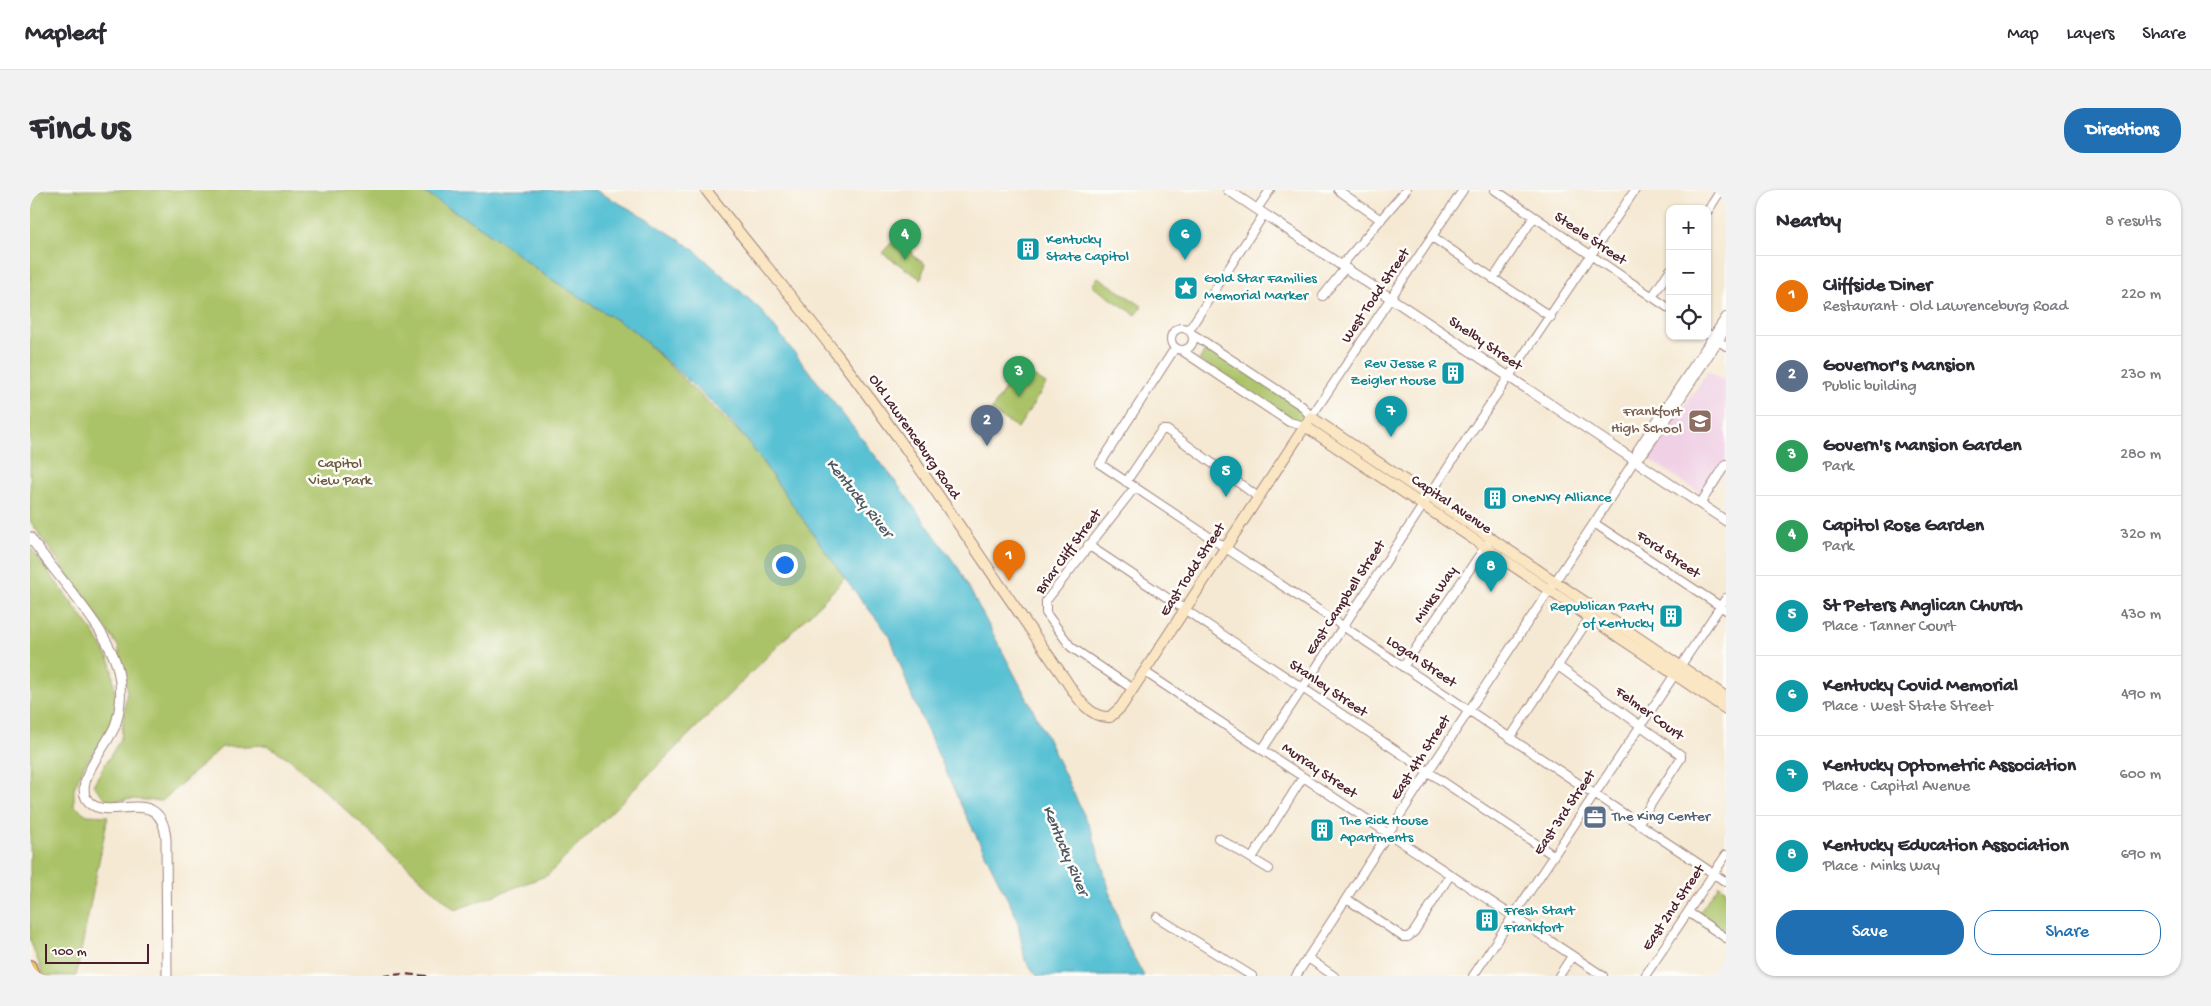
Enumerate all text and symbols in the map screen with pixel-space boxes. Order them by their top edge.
text: Mapleaf [25,20,105,49]
text: Map [2007,24,2039,45]
text: Layers [2067,24,2114,45]
text: Share [2142,24,2186,45]
button: Directions [2064,108,2181,153]
text: Find us [30,110,130,151]
map controls [1666,205,1711,340]
button: + [1666,205,1711,250]
street label: Steele Street [1550,208,1631,271]
text: Nearby [1776,210,1841,235]
text: 8 results [2105,213,2161,232]
pin: 4 [889,219,921,260]
pin: 6 [1169,219,1201,260]
place label: Kentucky State Capitol [1046,231,1129,266]
building icon: Kentucky State Capitol [1015,236,1041,262]
street label: West Todd Street [1338,244,1415,347]
button: − [1666,250,1711,295]
place label: Gold Star Families Memorial Marker [1204,270,1317,305]
place icon: Gold Star Families Memorial Marker [1173,275,1199,301]
text: Cliffside Diner [1823,275,1932,298]
text: 1 [1789,286,1795,305]
text: 220 m [2121,286,2161,305]
button: locate [1666,295,1711,340]
text: Restaurant · Old Lawrenceburg Road [1823,298,2068,317]
street label: Shelby Street [1445,313,1527,376]
place label: Rev Jesse R Zeigler House [1350,355,1437,390]
text: Governor's Mansion [1823,355,1974,378]
pin: 3 [1003,356,1035,397]
building icon: Rev Jesse R Zeigler House [1440,360,1466,386]
text: 2 [1788,366,1796,385]
text: 230 m [2121,366,2161,385]
street label: Old Lawrenceburg Road [864,371,965,504]
text: Public building [1823,378,1917,397]
pin: 7 [1375,396,1407,437]
place label: Frankfort High School [1611,403,1684,438]
pin: 2 [971,405,1003,446]
school or university icon: Frankfort High School [1687,408,1713,434]
text: Govern's Mansion Garden [1823,435,2022,458]
text: 3 [1788,446,1796,465]
text: 280 m [2120,446,2161,465]
park label: Capitol View Park [307,455,373,490]
water label: Kentucky River [820,456,898,545]
pin: 5 [1210,456,1242,497]
text: Park [1823,458,1854,477]
street label: Capital Avenue [1407,471,1495,539]
building icon: OneNKY Alliance [1482,485,1508,511]
place label: OneNKY Alliance [1512,489,1612,507]
street label: Briar Cliff Street [1031,504,1107,599]
text: Capitol Rose Garden [1823,515,1984,538]
street label: East Todd Street [1156,518,1231,620]
text: 4 [1788,526,1796,545]
text: 320 m [2121,526,2161,545]
street label: Ford Street [1632,527,1705,584]
street label: East Campbell Street [1302,536,1391,659]
text: Park [1823,538,1854,557]
pin: 1 [993,540,1025,581]
pin: 8 [1475,551,1507,592]
your location [772,552,798,578]
street label: Minks Way [1410,563,1462,627]
text: St Peters Anglican Church [1823,595,2023,618]
place label: Republican Party of Kentucky [1550,598,1655,633]
building icon: Republican Party of Kentucky [1658,603,1684,629]
text: 5 [1788,606,1796,625]
text: 430 m [2121,606,2161,625]
text: Place · Tanner Court [1823,618,1955,637]
street label: Logan Street [1382,632,1461,693]
street label: Stanley Street [1285,656,1372,723]
text: Kentucky Covid Memorial [1823,675,2018,698]
street label: Felmer Court [1610,683,1688,746]
text: 6 [1788,686,1796,705]
text: 490 m [2121,686,2161,705]
text: Place · West State Street [1823,698,1993,717]
street label: East 4th Street [1387,711,1456,804]
street label: Murray Street [1278,739,1362,804]
text: Kentucky Optometric Association [1823,755,2076,778]
street label: East 3rd Street [1530,766,1601,859]
text: 7 [1788,766,1796,785]
text: 600 m [2120,766,2161,785]
text: Place · Capital Avenue [1823,778,1970,797]
water label: Kentucky River [1037,803,1093,902]
office icon: The King Center [1582,804,1608,830]
place label: The King Center [1611,808,1712,826]
place label: The Rick House Apartments [1339,812,1428,847]
building icon: The Rick House Apartments [1309,817,1335,843]
text: Kentucky Education Association [1823,835,2069,858]
text: 8 [1788,846,1796,865]
text: 690 m [2121,846,2161,865]
text: Place · Minks Way [1823,858,1940,877]
street label: East 2nd Street [1639,860,1710,954]
place label: Fresh Start Frankfort [1503,902,1577,937]
building icon: Fresh Start Frankfort [1474,907,1500,933]
button: Save [1776,910,1964,955]
button: Share [1974,910,2161,955]
scale bar [45,941,149,964]
text: 100 m [52,944,87,961]

